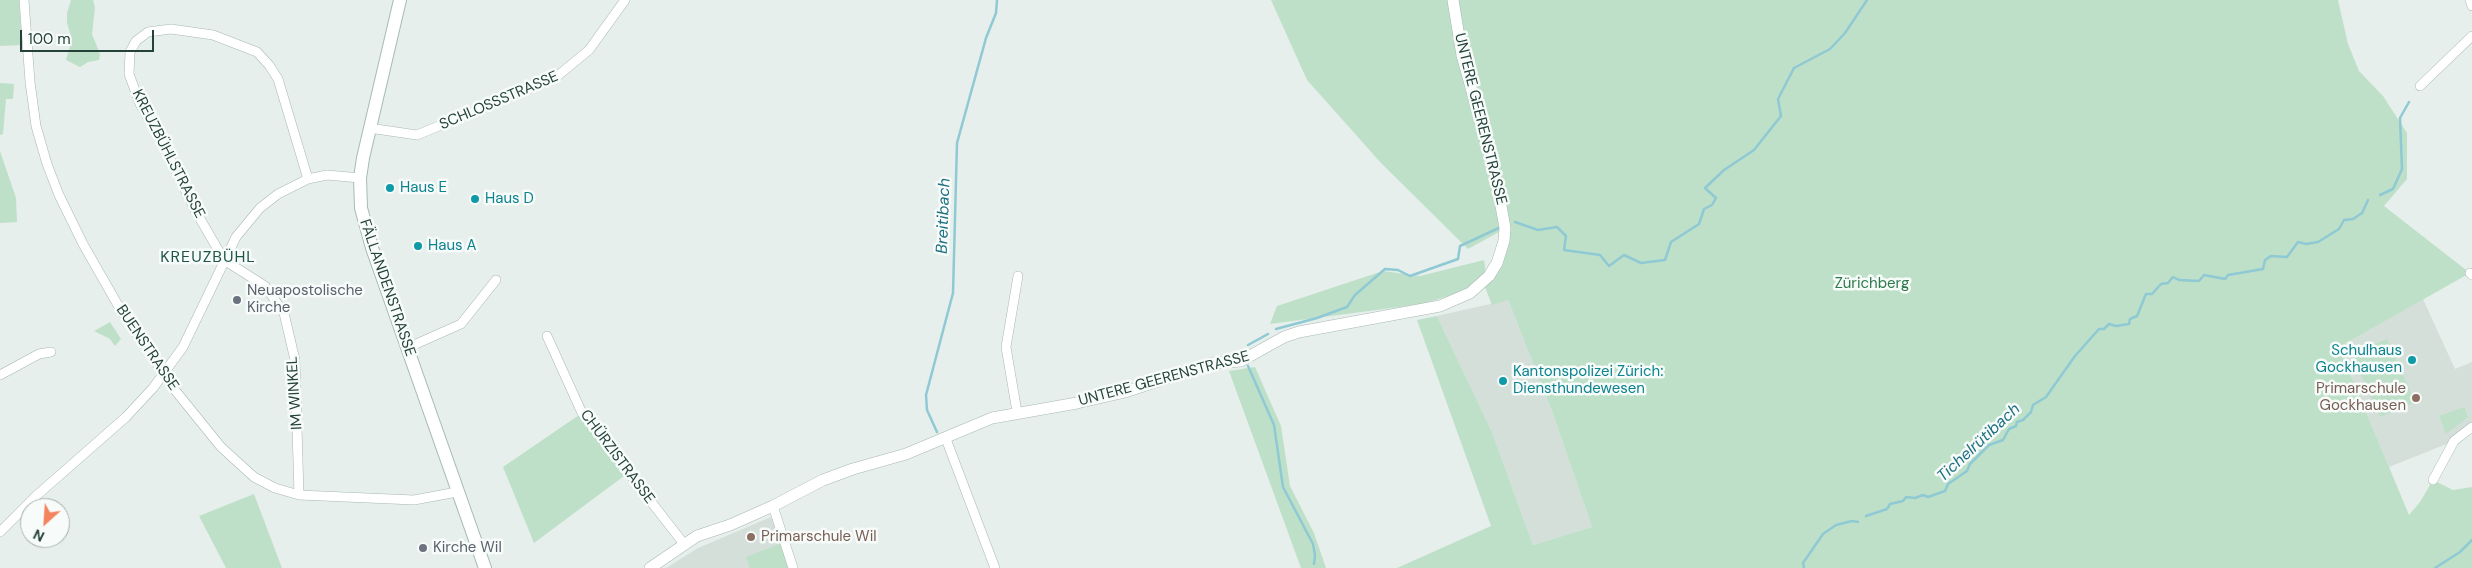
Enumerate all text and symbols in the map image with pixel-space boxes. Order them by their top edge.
scale bar [22,20,156,52]
text: 100 m [28,29,71,49]
street label: UNTERE GEERENSTRASSE [1450,31,1510,207]
street label: SCHLOSSSTRASSE [437,68,561,134]
street label: KREUZBÜHLSTRASSE [128,87,208,221]
water label: Breitibach [933,178,955,254]
place label: Haus E [400,179,447,197]
marker: Haus E [384,182,396,194]
place label: Haus D [485,190,534,208]
marker: Haus D [469,193,481,205]
street label: FÄLLANDENSTRASSE [355,217,419,359]
place label: Haus A [428,237,476,255]
marker: Haus A [412,240,424,252]
district label: KREUZBÜHL [159,248,257,268]
park label: Zürichberg [1835,275,1909,293]
place label: Neuapostolische Kirche [247,282,363,317]
marker: Neuapostolische Kirche [231,294,243,306]
street label: BUENSTRASSE [112,302,182,394]
place label: Schulhaus Gockhausen [2316,342,2402,377]
street label: UNTERE GEERENSTRASSE [1077,348,1251,410]
marker: Schulhaus Gockhausen [2406,354,2418,366]
street label: IM WINKEL [283,356,307,430]
place label: Kantonspolizei Zürich: Diensthundewesen [1513,363,1663,398]
marker: Kantonspolizei Zürich: Diensthundewesen [1497,375,1509,387]
place label: Primarschule Gockhausen [2316,380,2406,415]
marker: Primarschule Gockhausen [2410,392,2422,404]
water label: Tichelrütibach [1934,400,2024,486]
street label: CHÜRZISTRASSE [576,406,658,508]
north arrow [20,498,70,548]
text: N [30,525,47,546]
place label: Primarschule Wil [761,528,877,546]
marker: Primarschule Wil [745,531,757,543]
place label: Kirche Wil [433,539,502,557]
marker: Kirche Wil [417,542,429,554]

